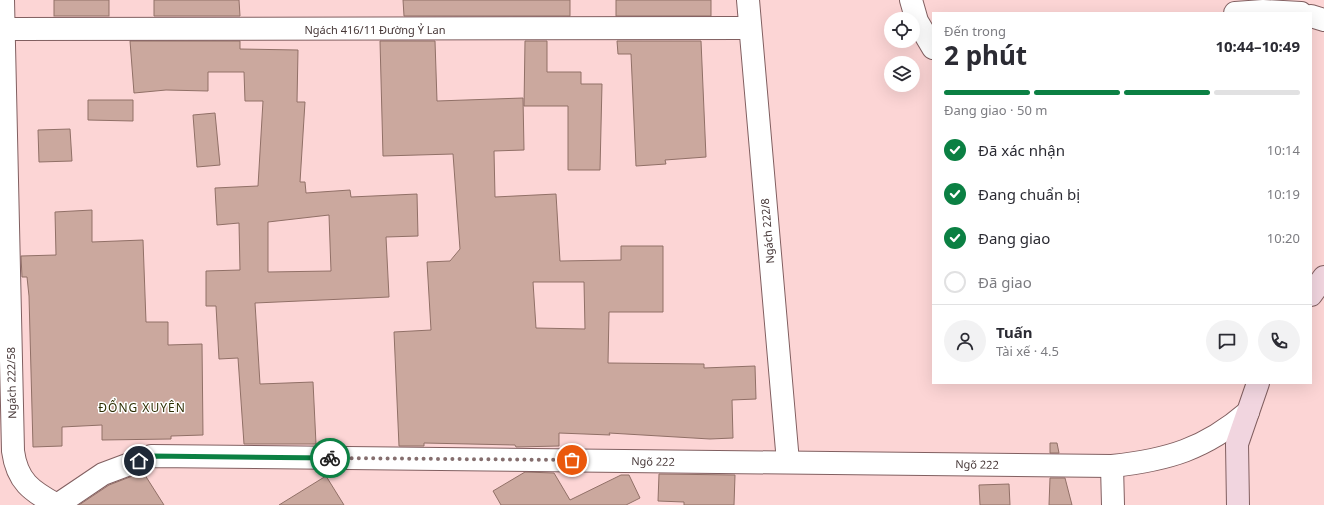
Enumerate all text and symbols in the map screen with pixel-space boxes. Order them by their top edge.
map controls [884,12,920,92]
button: locate [884,12,920,48]
street label: Ngách 416/11 Đường Ỷ Lan [304,22,446,37]
text: Đến trong [944,22,1006,40]
text: 10:44–10:49 [1215,36,1300,56]
text: 2 phút [944,37,1027,73]
button: layers [884,56,920,92]
text: Đang giao · 50 m [944,101,1047,119]
icon: check [944,139,966,161]
text: Đã xác nhận [978,140,1065,160]
text: 10:14 [1267,141,1300,159]
icon: check [944,183,966,205]
text: Đang chuẩn bị [978,184,1080,204]
text: 10:19 [1267,185,1300,203]
street label: Ngách 222/8 [757,198,777,264]
icon: check [944,227,966,249]
text: Đang giao [978,228,1050,248]
text: 10:20 [1267,229,1300,247]
text: Đã giao [978,272,1032,292]
button: person [944,320,986,362]
button: chat [1206,320,1248,362]
button: phone [1258,320,1300,362]
text: Tuấn [996,322,1032,342]
text: Tài xế · 4.5 [996,342,1059,360]
street label: Ngách 222/58 [3,347,19,419]
district label: ĐỔNG XUYÊN [98,398,186,416]
courier [310,438,350,478]
pin [555,443,589,477]
pin [122,444,156,478]
icon: bike [319,447,341,469]
icon: bag [561,449,583,471]
icon: home [128,450,150,472]
street label: Ngõ 222 [631,453,675,469]
street label: Ngõ 222 [955,456,999,472]

